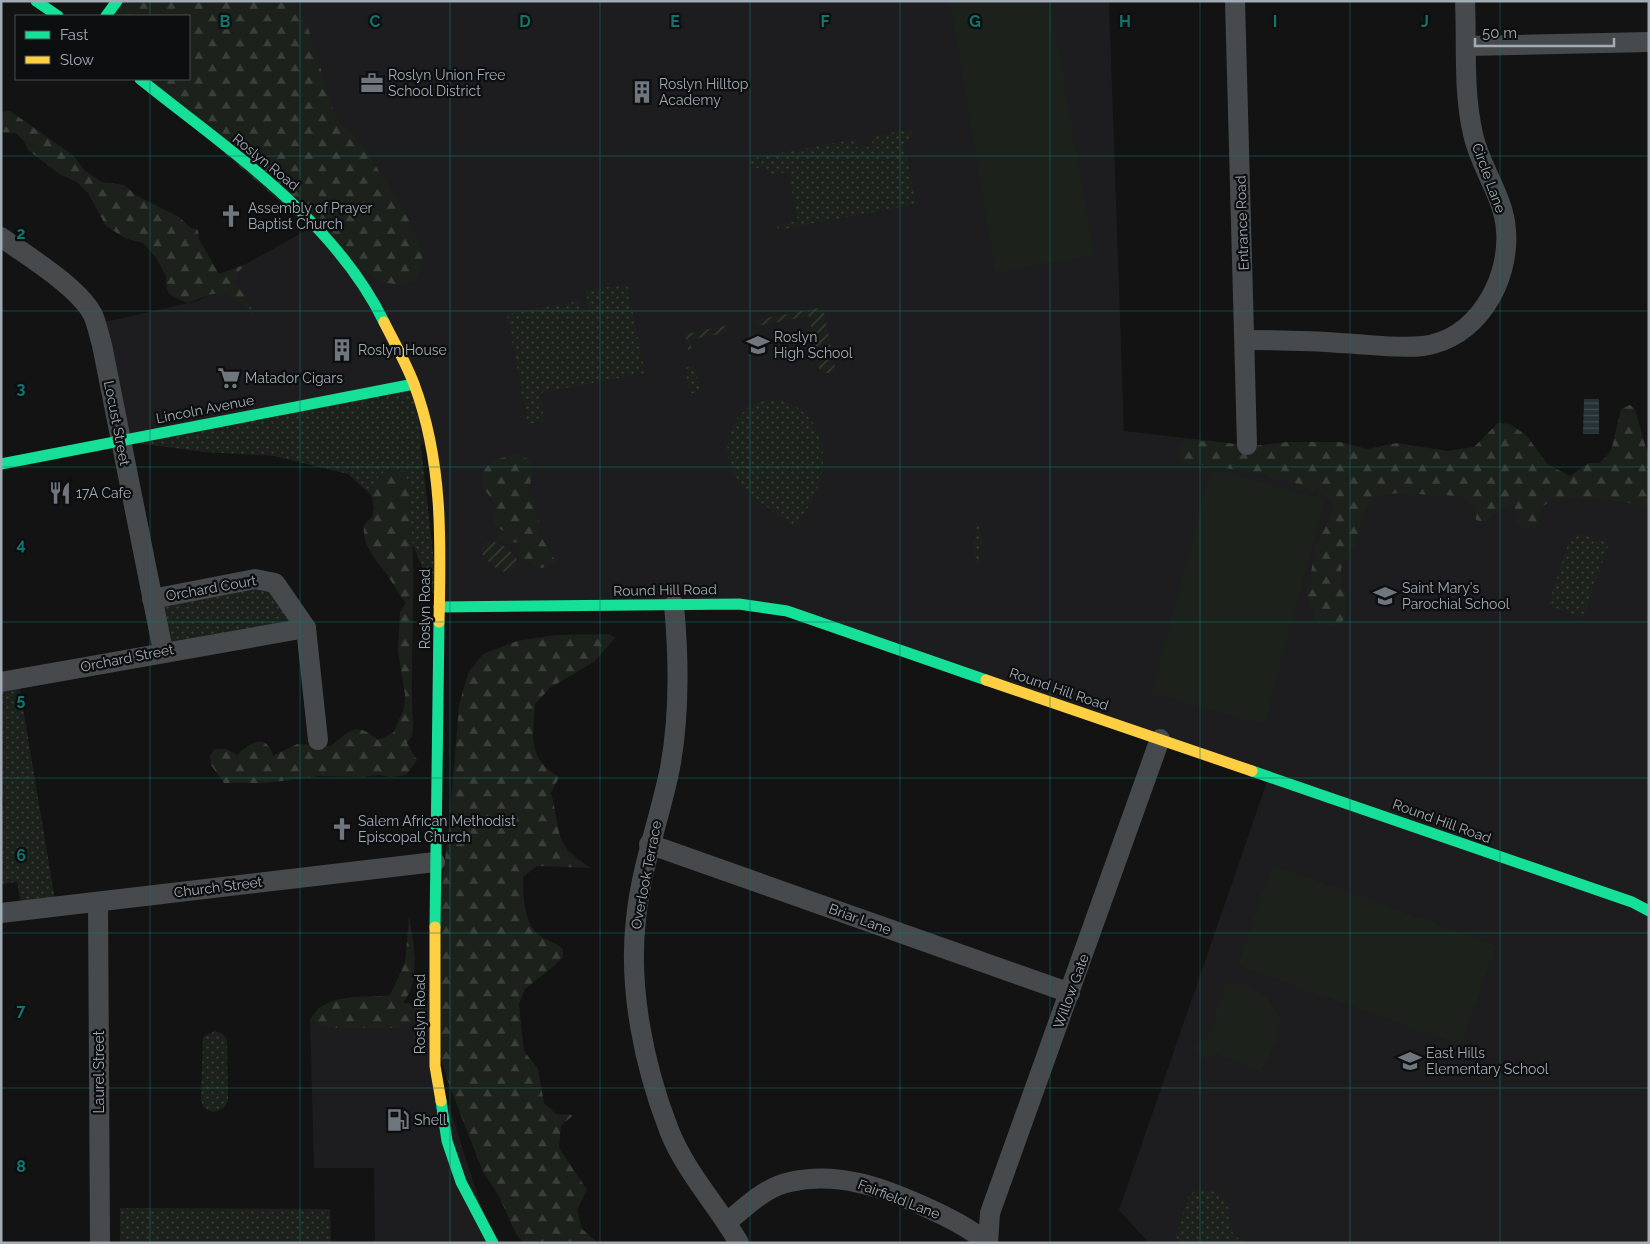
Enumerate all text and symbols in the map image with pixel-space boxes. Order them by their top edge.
text: B [220,12,231,31]
text: C [370,12,381,31]
text: D [519,12,531,31]
text: E [670,12,680,31]
text: F [820,12,830,31]
text: G [969,12,981,31]
text: H [1119,12,1131,31]
text: I [1273,12,1277,31]
text: J [1421,12,1429,31]
legend [15,15,190,80]
scale bar [1475,15,1614,47]
text: 50 m [1482,24,1517,42]
text: Fast [60,26,88,44]
text: Slow [60,51,94,69]
place label: Roslyn Union Free School District [388,67,506,99]
office icon: Roslyn Union Free School District [359,70,385,96]
place label: Roslyn Hilltop Academy [659,76,749,108]
building icon: Roslyn Hilltop Academy [629,79,655,105]
street label: Roslyn Road [230,130,302,194]
street label: Circle Lane [1469,141,1509,215]
street label: Entrance Road [1232,175,1252,271]
place label: Assembly of Prayer Baptist Church [248,200,373,232]
church icon: Assembly of Prayer Baptist Church [218,203,244,229]
text: 2 [16,224,26,243]
place label: Roslyn High School [774,329,853,361]
school or university icon: Roslyn High School [745,332,771,358]
building icon: Roslyn House [329,337,355,363]
place label: Roslyn House [358,342,447,358]
supermarket icon: Matador Cigars [216,365,242,391]
place label: Matador Cigars [245,370,343,386]
text: 3 [17,379,26,398]
street label: Locust Street [101,379,133,467]
street label: Lincoln Avenue [155,392,255,426]
restaurant icon: 17A Cafe [47,480,73,506]
place label: 17A Cafe [76,485,131,501]
text: 4 [16,535,26,554]
street label: Roslyn Road [417,569,433,649]
street label: Orchard Court [165,572,258,604]
place label: Saint Mary's Parochial School [1402,580,1510,612]
street label: Round Hill Road [613,581,717,599]
school or university icon: Saint Mary's Parochial School [1372,583,1398,609]
street label: Orchard Street [79,641,175,675]
street label: Round Hill Road [1007,665,1111,713]
text: 5 [17,690,26,709]
street label: Round Hill Road [1391,796,1493,846]
place label: Salem African Methodist Episcopal Church [358,813,516,845]
church icon: Salem African Methodist Episcopal Church [329,816,355,842]
street label: Overlook Terrace [628,819,664,931]
text: 6 [16,846,26,865]
street label: Church Street [173,874,263,900]
street label: Briar Lane [827,900,893,938]
street label: Willow Gate [1050,951,1092,1031]
street label: Roslyn Road [412,974,428,1054]
text: 7 [17,1001,26,1020]
street label: Laurel Street [91,1030,107,1113]
place label: East Hills Elementary School [1426,1045,1549,1077]
school or university icon: East Hills Elementary School [1397,1048,1423,1074]
fuel station icon: Shell [385,1107,411,1133]
place label: Shell [414,1112,447,1128]
text: 8 [16,1157,26,1176]
street label: Fairfield Lane [856,1176,942,1222]

